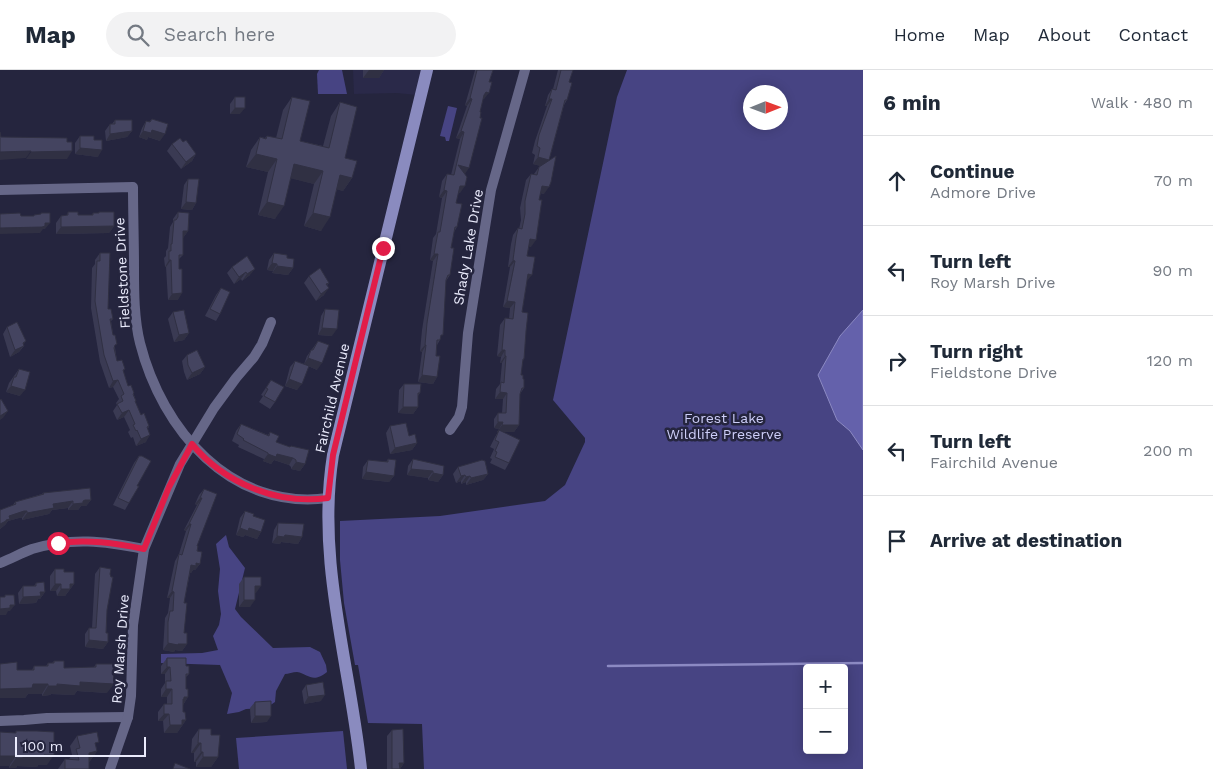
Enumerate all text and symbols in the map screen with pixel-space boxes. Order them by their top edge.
search box [106,12,456,57]
text: Map [25,21,76,49]
icon: search [124,21,152,49]
text: Search here [164,23,275,46]
text: Home [894,24,945,45]
text: Map [973,24,1010,45]
text: About [1038,24,1090,45]
text: Contact [1118,24,1188,45]
north arrow [743,85,788,130]
text: 6 min [883,90,941,115]
text: Walk · 480 m [1091,93,1193,112]
text: Continue [930,160,1014,183]
icon: ahead [883,167,911,195]
text: 70 m [1154,171,1193,190]
text: Admore Drive [930,183,1036,202]
street label: Shady Lake Drive [450,188,486,306]
street label: Fieldstone Drive [111,217,133,329]
route end [372,237,395,260]
text: Turn left [930,250,1011,273]
icon: left [883,257,911,285]
text: 90 m [1152,261,1193,280]
text: Roy Marsh Drive [930,273,1055,292]
text: Turn right [930,340,1023,363]
street label: Fairchild Avenue [312,342,352,454]
icon: right [883,347,911,375]
text: 120 m [1147,351,1193,370]
text: Fieldstone Drive [930,363,1057,382]
park label: Forest Lake Wildlife Preserve [666,410,782,442]
text: Turn left [930,430,1011,453]
icon: left [883,437,911,465]
text: 200 m [1143,441,1193,460]
text: Fairchild Avenue [930,453,1058,472]
icon: arrive [883,527,911,555]
text: Arrive at destination [930,529,1122,552]
route start [47,532,70,555]
street label: Roy Marsh Drive [108,594,132,704]
map controls [803,664,848,754]
button: + [803,664,848,709]
button: − [803,709,848,754]
scale bar [15,734,146,757]
text: 100 m [22,738,63,754]

